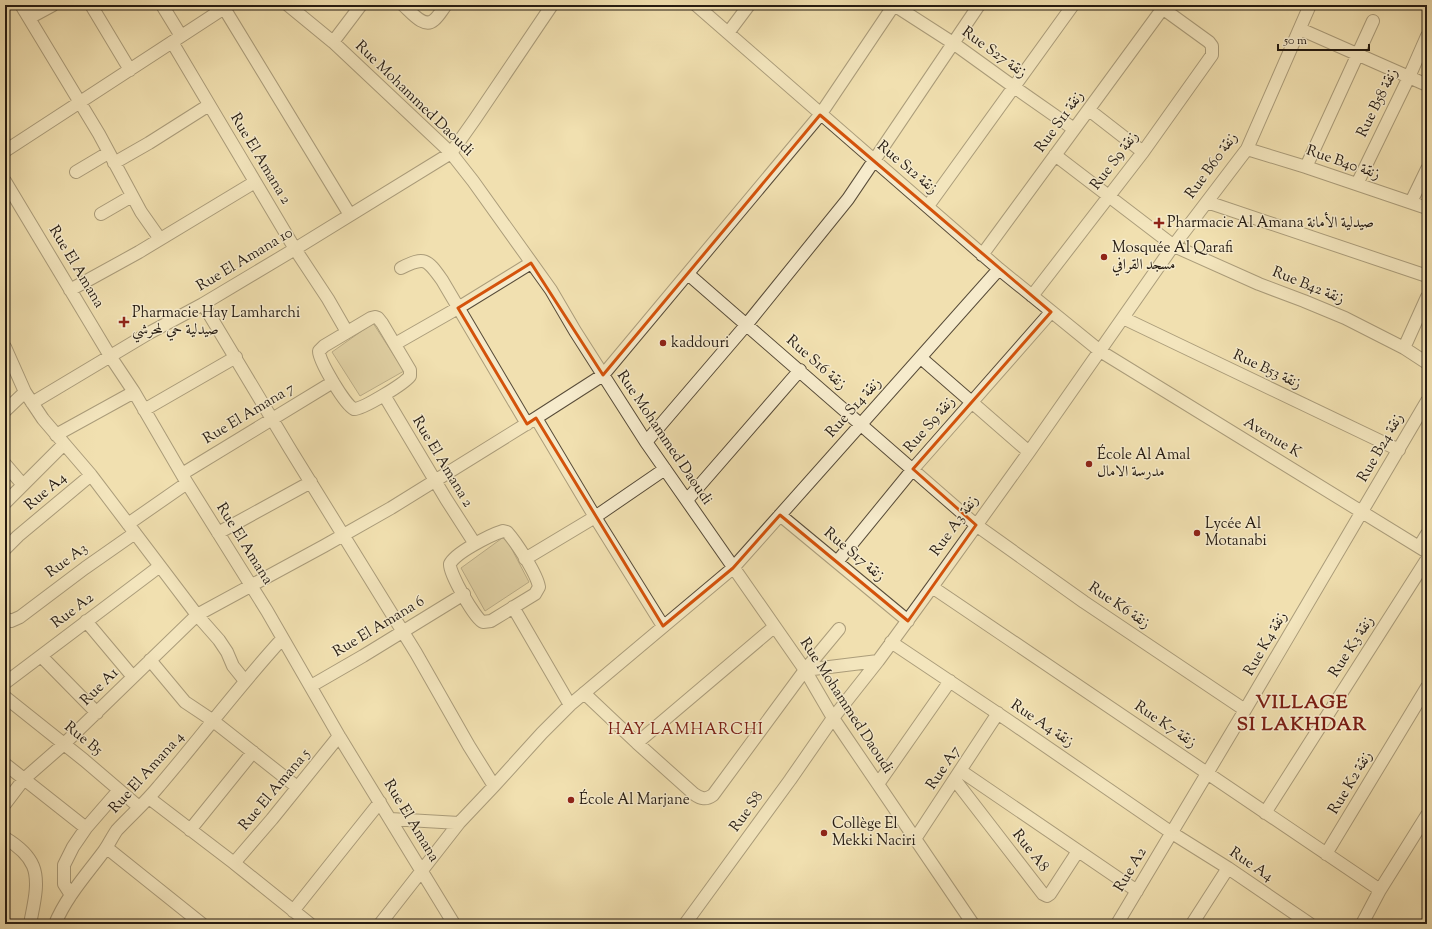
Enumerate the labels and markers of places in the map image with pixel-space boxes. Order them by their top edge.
place label: Pharmacie Al Amana صيدلية الأمانة [1167,211,1374,234]
marker: Pharmacie Al Amana صيدلية الأمانة [1154,218,1164,228]
place label: Mosquée Al Qarafi مسجد القرافي [1112,238,1233,276]
marker: Mosquée Al Qarafi مسجد القرافي [1099,252,1109,262]
place label: Pharmacie Hay Lamharchi صيدلية حي لمحرشي [132,303,300,343]
marker: Pharmacie Hay Lamharchi صيدلية حي لمحرشي [119,317,129,327]
place label: kaddouri [671,333,729,354]
marker: kaddouri [658,338,668,348]
place label: École Al Amal مدرسة الامال [1097,444,1190,483]
marker: École Al Amal مدرسة الامال [1084,459,1094,469]
place label: Lycée Al Motanabi [1205,514,1267,552]
marker: Lycée Al Motanabi [1192,528,1202,538]
place label: École Al Marjane [579,789,690,811]
marker: École Al Marjane [566,795,576,805]
place label: Collège El Mekki Naciri [832,814,916,852]
marker: Collège El Mekki Naciri [819,828,829,838]

